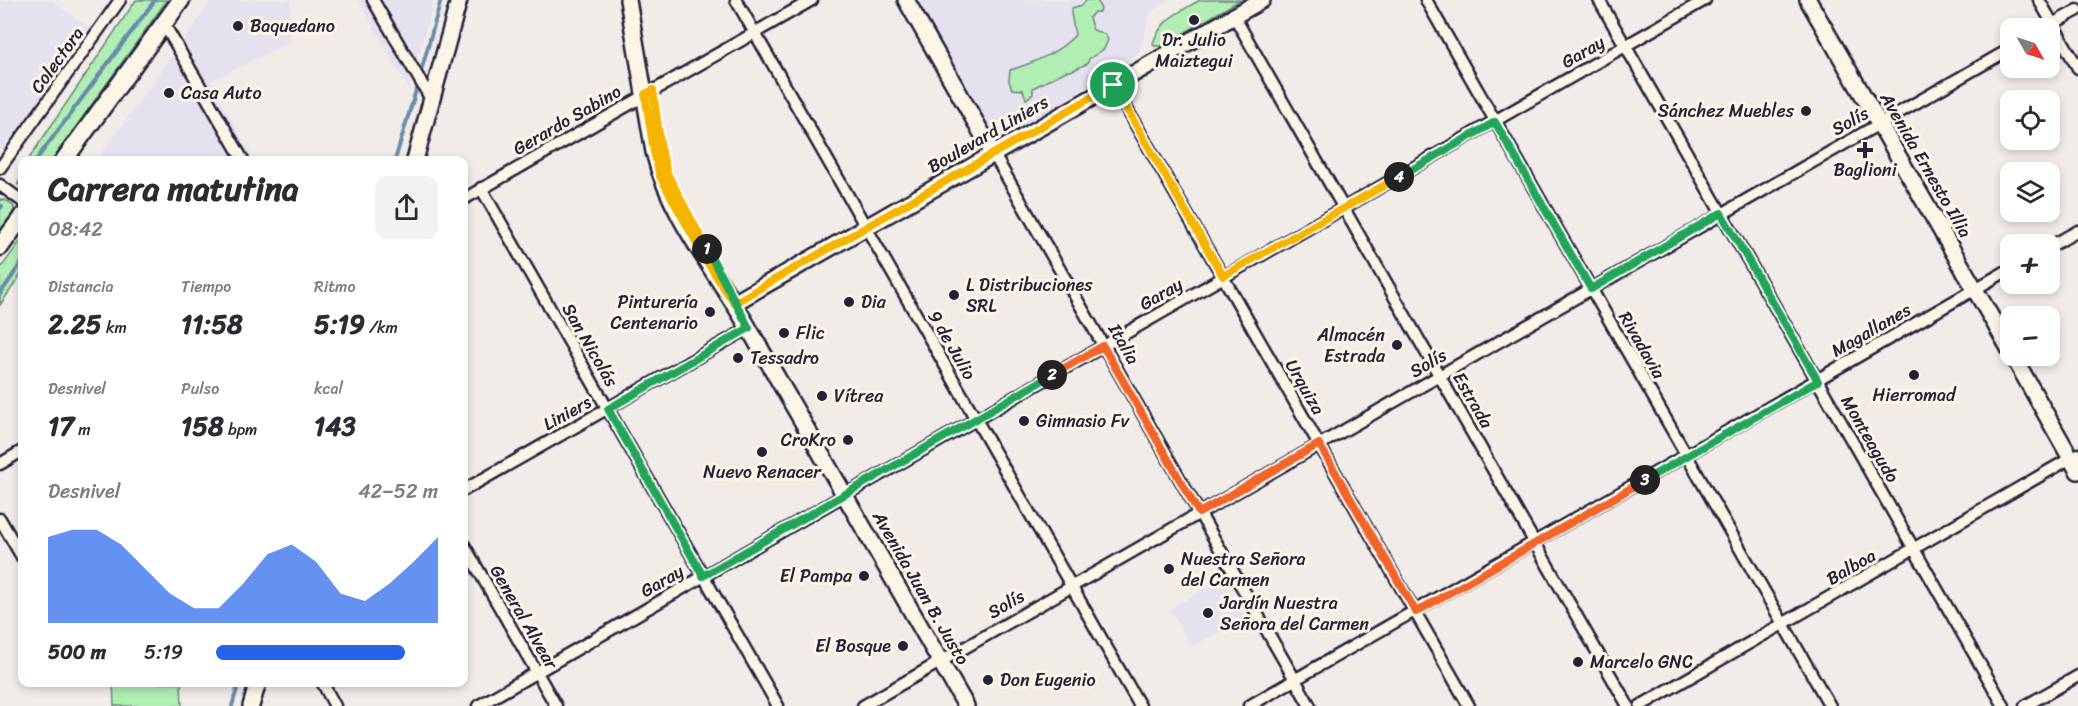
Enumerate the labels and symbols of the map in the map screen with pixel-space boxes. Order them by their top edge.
place label: Baquedano [250,10,335,42]
marker: Dr. Julio Maiztegui [1187,13,1201,27]
north arrow [2000,18,2060,78]
marker: Baquedano [231,19,245,33]
street label: Colectora [22,20,92,100]
place label: Dr. Julio Maiztegui [1155,24,1234,77]
street label: Garay [1555,26,1611,77]
pin [1087,59,1138,110]
street label: Gerardo Sabino [507,76,628,164]
place label: Casa Auto [181,77,262,109]
street label: Avenida Ernesto Illia [1871,85,1981,244]
marker: Casa Auto [162,86,176,100]
street label: Boulevard Liniers [921,86,1055,182]
place label: Sánchez Muebles [1658,95,1795,127]
street label: Solís [1825,97,1875,144]
marker: Sánchez Muebles [1799,104,1813,118]
marker: Baglioni [1858,143,1872,157]
place label: Baglioni [1833,154,1898,186]
pin: 4 [1384,162,1414,192]
pin: 1 [692,234,722,264]
street label: Garay [1133,268,1189,319]
place label: L Distribuciones SRL [966,269,1093,322]
place label: Pinturería Centenario [610,286,698,339]
place label: Dia [861,286,887,318]
marker: L Distribuciones SRL [947,288,961,302]
street label: Magallanes [1825,294,1918,366]
marker: Dia [842,295,856,309]
street label: San Nicolás [553,297,627,394]
street label: 9 de Julio [919,304,985,386]
marker: Pinturería Centenario [703,305,717,319]
street label: Rivadavia [1610,305,1675,386]
street label: Italia [1099,316,1149,371]
place label: Flic [796,317,825,349]
place label: Almacén Estrada [1316,319,1386,372]
marker: Flic [777,326,791,340]
marker: Almacén Estrada [1390,338,1404,352]
street label: Solís [1403,339,1453,387]
place label: Tessadro [750,342,819,374]
marker: Tessadro [731,351,745,365]
street label: Urquiza [1276,353,1334,421]
pin: 2 [1037,360,1067,390]
street label: Estrada [1444,366,1503,435]
marker: Hierromad [1907,368,1921,382]
place label: Hierromad [1873,379,1957,411]
place label: Vítrea [834,380,884,412]
street label: Liniers [537,386,598,439]
marker: Vítrea [815,389,829,403]
street label: Monteagudo [1832,389,1908,489]
place label: Gimnasio Fv [1036,405,1131,437]
marker: Gimnasio Fv [1017,414,1031,428]
place label: CroKro [781,424,836,456]
marker: CroKro [841,433,855,447]
marker: Nuevo Renacer [755,445,769,459]
place label: Nuevo Renacer [703,456,822,488]
pin: 3 [1630,465,1660,495]
street label: Avenida Juan B. Justo [863,504,978,671]
street label: Balboa [1820,540,1882,594]
place label: Nuestra Señora del Carmen [1181,543,1305,596]
street label: Garay [634,555,690,606]
street label: General Alvear [481,558,568,677]
place label: El Pampa [780,560,853,592]
marker: Nuestra Señora del Carmen [1162,562,1176,576]
marker: El Pampa [857,569,871,583]
street label: Solís [981,580,1031,628]
place label: Jardín Nuestra Señora del Carmen [1219,587,1369,640]
marker: Jardín Nuestra Señora del Carmen [1201,606,1215,620]
place label: El Bosque [815,630,891,662]
marker: El Bosque [896,639,910,653]
place label: Marcelo GNC [1590,646,1693,678]
marker: Marcelo GNC [1571,655,1585,669]
place label: Don Eugenio [1000,664,1096,696]
marker: Don Eugenio [981,673,995,687]

